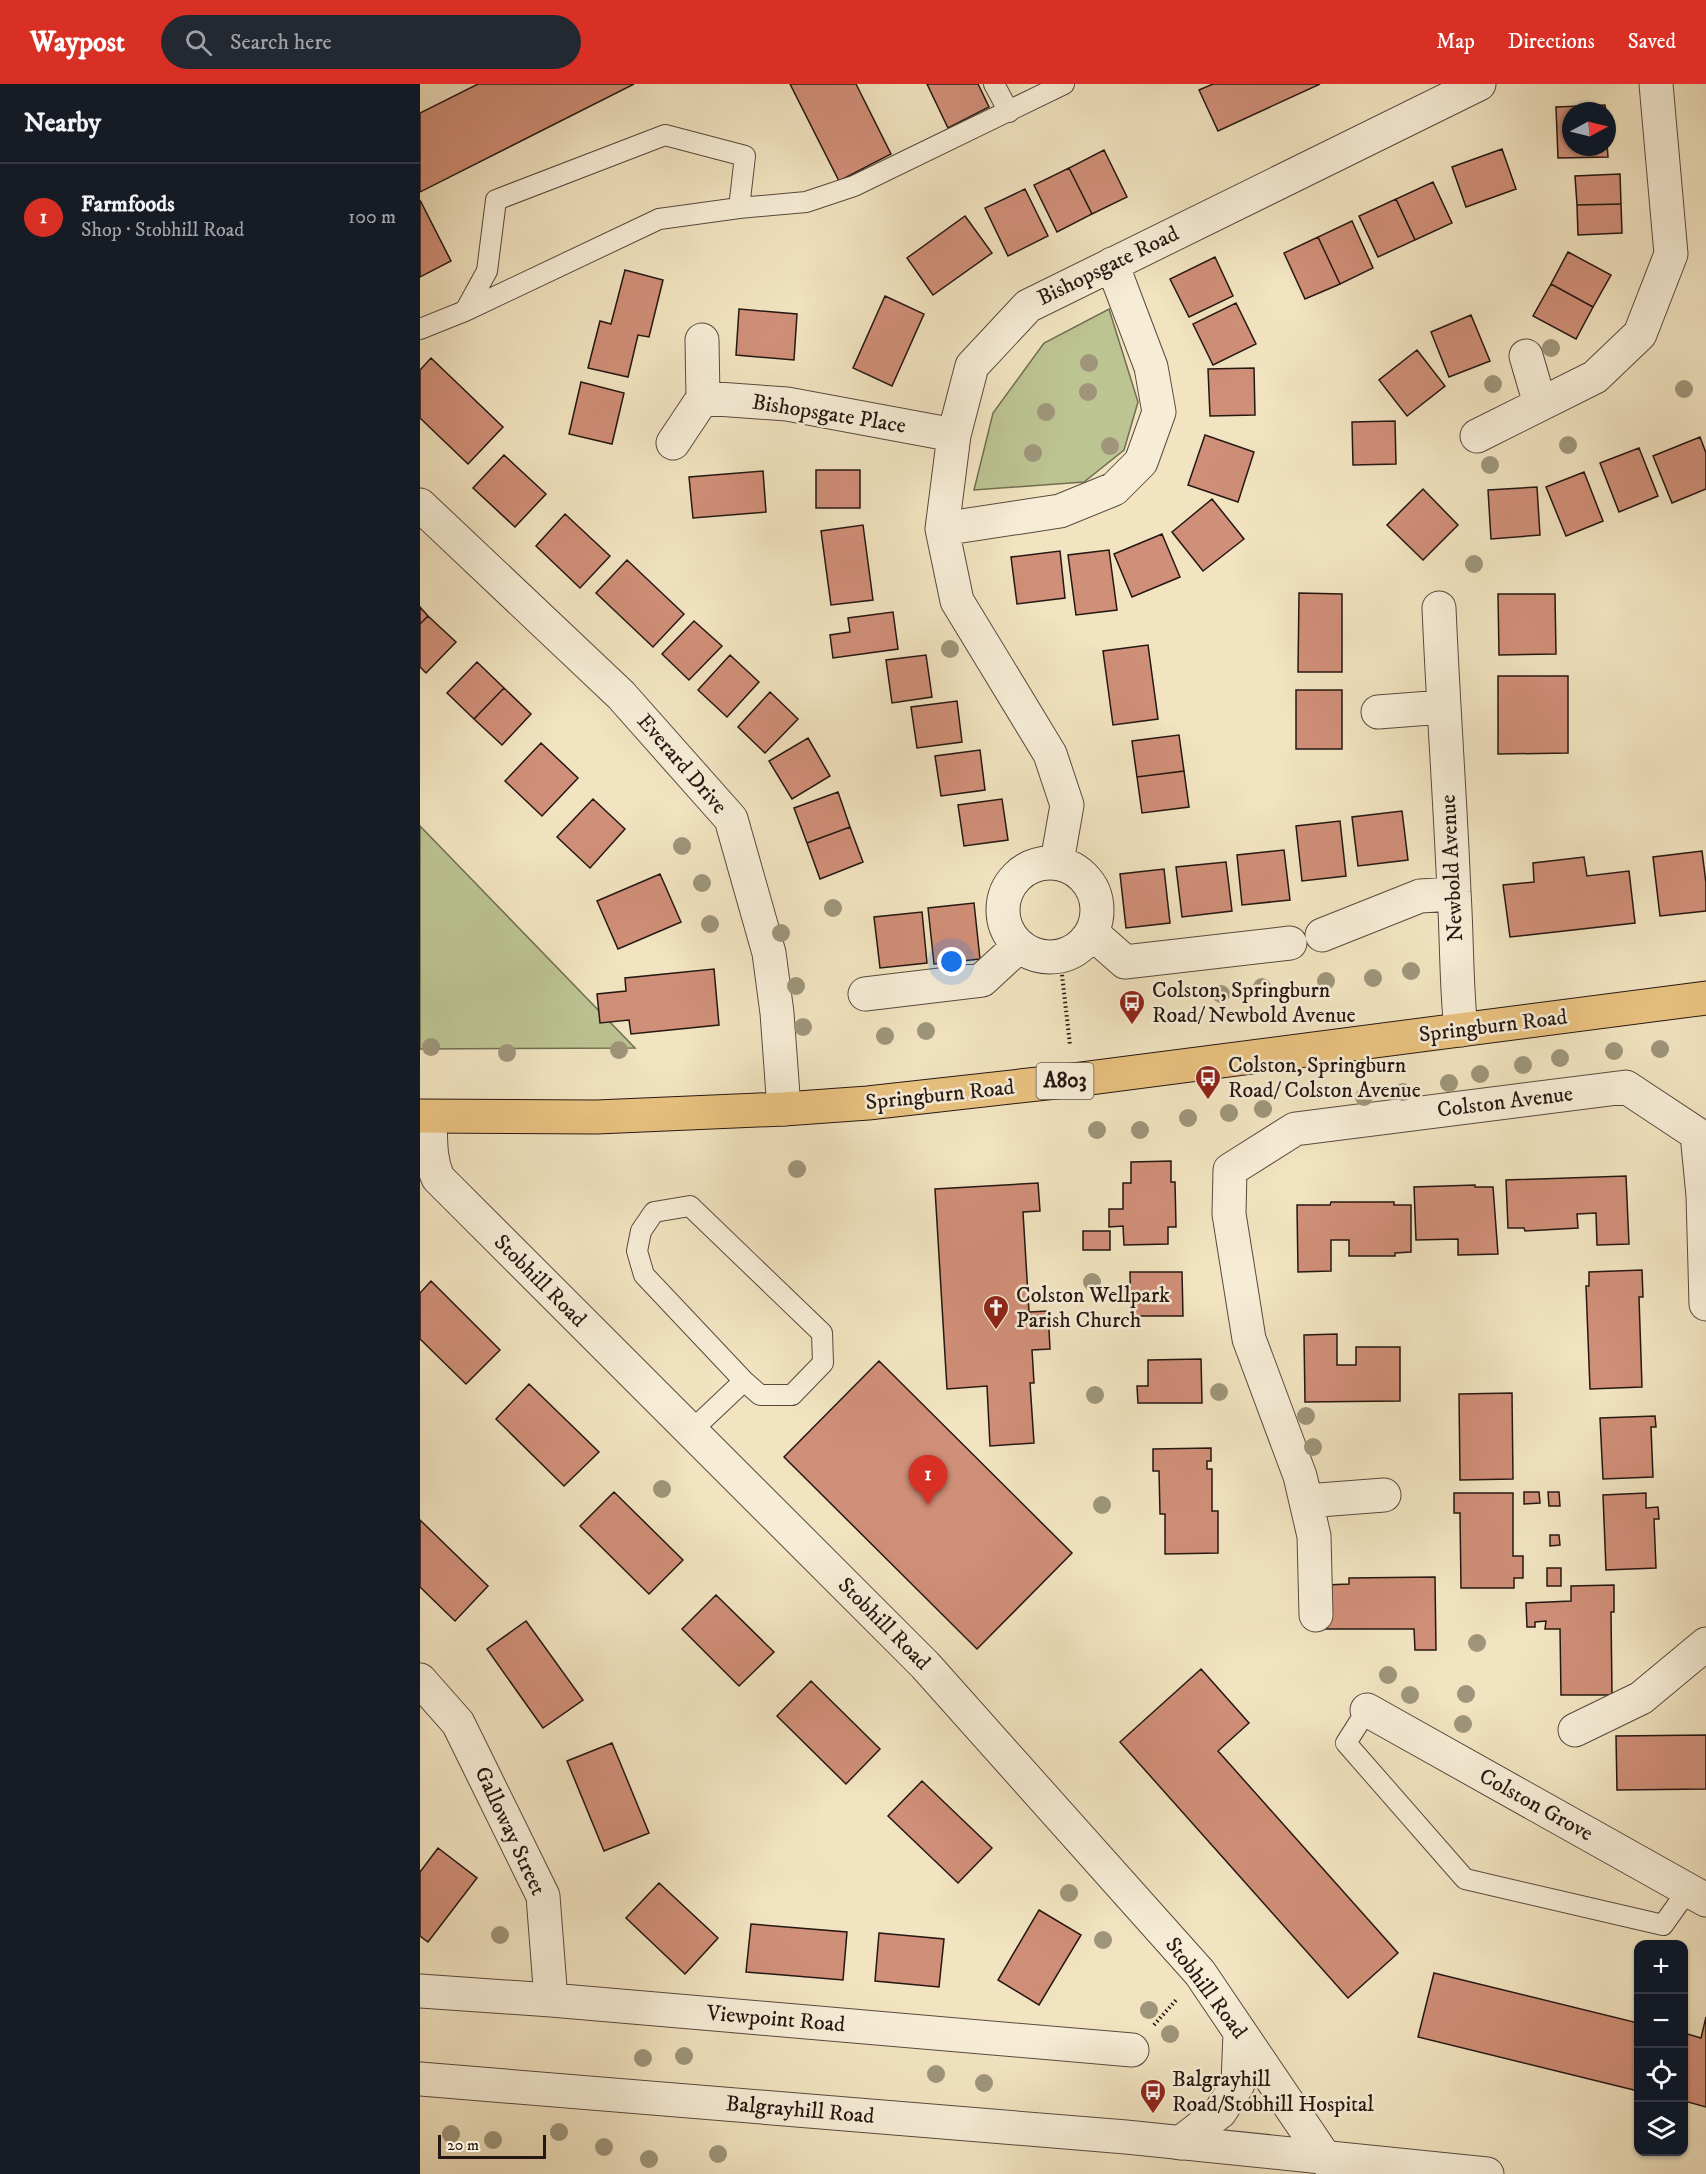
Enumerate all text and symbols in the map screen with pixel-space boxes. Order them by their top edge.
search box [161,15,581,69]
text: Waypost [30,25,125,60]
icon: search [182,26,215,59]
text: Search here [230,29,332,56]
text: Map [1436,29,1475,55]
text: Directions [1508,29,1595,55]
text: Saved [1628,29,1676,55]
north arrow [1562,102,1616,156]
text: Nearby [24,107,101,140]
text: Farmfoods [81,191,175,218]
text: 1 [40,205,47,230]
text: 100 m [348,205,396,230]
text: Shop · Stobhill Road [81,218,244,243]
street label: Bishopsgate Road [1033,220,1183,312]
street label: Bishopsgate Place [750,389,908,439]
street label: Everard Drive [631,708,733,820]
street label: Newbold Avenue [1435,794,1469,942]
your location [937,947,966,976]
place label: Colston, Springburn Road/ Newbold Avenue [1152,977,1356,1029]
bus stop icon: Colston, Springburn Road/ Newbold Avenue [1117,988,1147,1026]
street label: Springburn Road [1417,1003,1569,1049]
place label: Colston, Springburn Road/ Colston Avenue [1228,1052,1421,1104]
road number: A803 [1036,1063,1094,1099]
bus stop icon: Colston, Springburn Road/ Colston Avenue [1193,1063,1223,1101]
street label: Springburn Road [864,1074,1016,1116]
street label: Colston Avenue [1436,1080,1574,1124]
street label: Stobhill Road [488,1229,592,1333]
place label: Colston Wellpark Parish Church [1016,1282,1170,1334]
church icon: Colston Wellpark Parish Church [981,1293,1011,1331]
pin: 1 [908,1456,948,1505]
street label: Stobhill Road [832,1572,936,1676]
street label: Galloway Street [468,1762,552,1900]
street label: Colston Grove [1474,1763,1598,1847]
street label: Stobhill Road [1159,1932,1253,2044]
map controls [1634,1940,1688,2156]
button: + [1634,1940,1688,1994]
button: − [1634,1994,1688,2048]
street label: Viewpoint Road [705,1999,846,2038]
button: locate [1634,2048,1688,2102]
place label: Balgrayhill Road/Stobhill Hospital [1172,2066,1374,2118]
bus stop icon: Balgrayhill Road/Stobhill Hospital [1138,2077,1168,2115]
street label: Balgrayhill Road [725,2090,875,2130]
button: layers [1634,2102,1688,2156]
scale bar [438,2132,546,2160]
text: 20 m [447,2135,479,2155]

